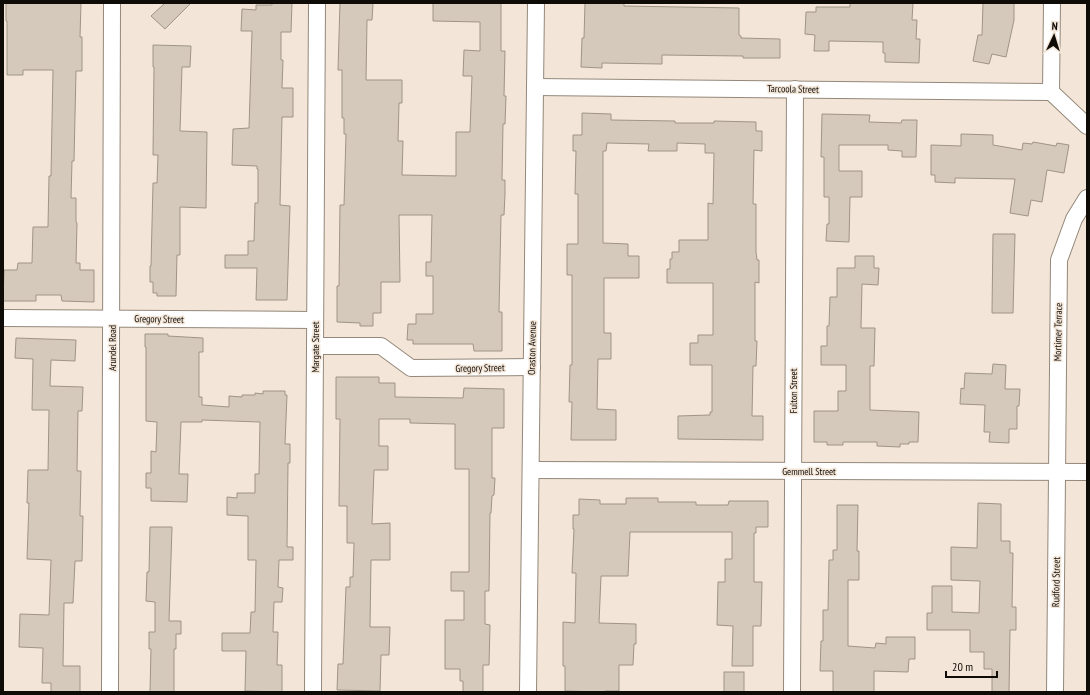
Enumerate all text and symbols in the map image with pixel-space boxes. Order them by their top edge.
north arrow [1034,16,1074,56]
text: N [1051,19,1058,33]
street label: Tarcoola Street [767,82,819,96]
street label: Mortimer Terrace [1051,303,1065,361]
street label: Gregory Street [134,312,184,326]
street label: Margate Street [309,321,322,373]
street label: Oraston Avenue [525,321,539,375]
street label: Arundel Road [106,325,119,371]
street label: Gregory Street [455,361,505,375]
street label: Fulton Street [787,368,800,414]
street label: Gemmell Street [782,465,836,478]
street label: Rudford Street [1049,557,1063,607]
scale bar [946,653,997,679]
text: 20 m [952,659,973,674]

